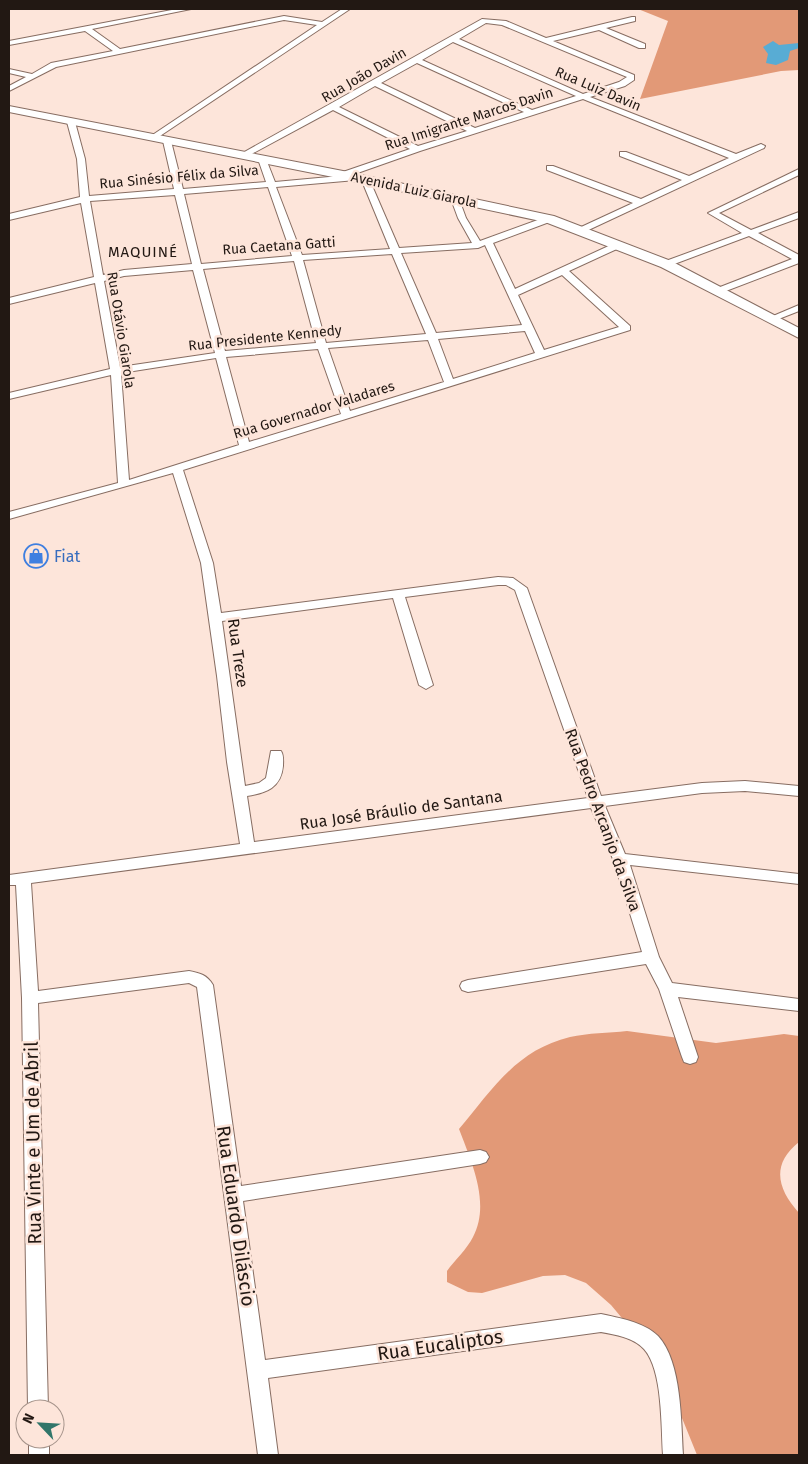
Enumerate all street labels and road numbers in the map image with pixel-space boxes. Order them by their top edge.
street label: Rua João Davin [319,44,409,106]
street label: Rua Luiz Davin [552,63,644,115]
street label: Rua Imigrante Marcos Davin [383,84,555,154]
street label: Rua Sinésio Félix da Silva [99,162,259,192]
street label: Avenida Luiz Giarola [350,168,478,212]
street label: Rua Caetana Gatti [222,234,336,258]
street label: Rua Otávio Giarola [103,270,139,390]
street label: Rua Presidente Kennedy [187,321,343,355]
street label: Rua Governador Valadares [231,377,397,443]
street label: Rua Treze [224,617,252,689]
street label: Rua Pedro Arcanjo da Silva [561,726,645,914]
street label: Rua José Bráulio de Santana [298,786,504,834]
street label: Rua Vinte e Um de Abril [20,1041,46,1245]
street label: Rua Eduardo Diláscio [212,1124,260,1308]
street label: Rua Eucaliptos [376,1325,504,1365]

